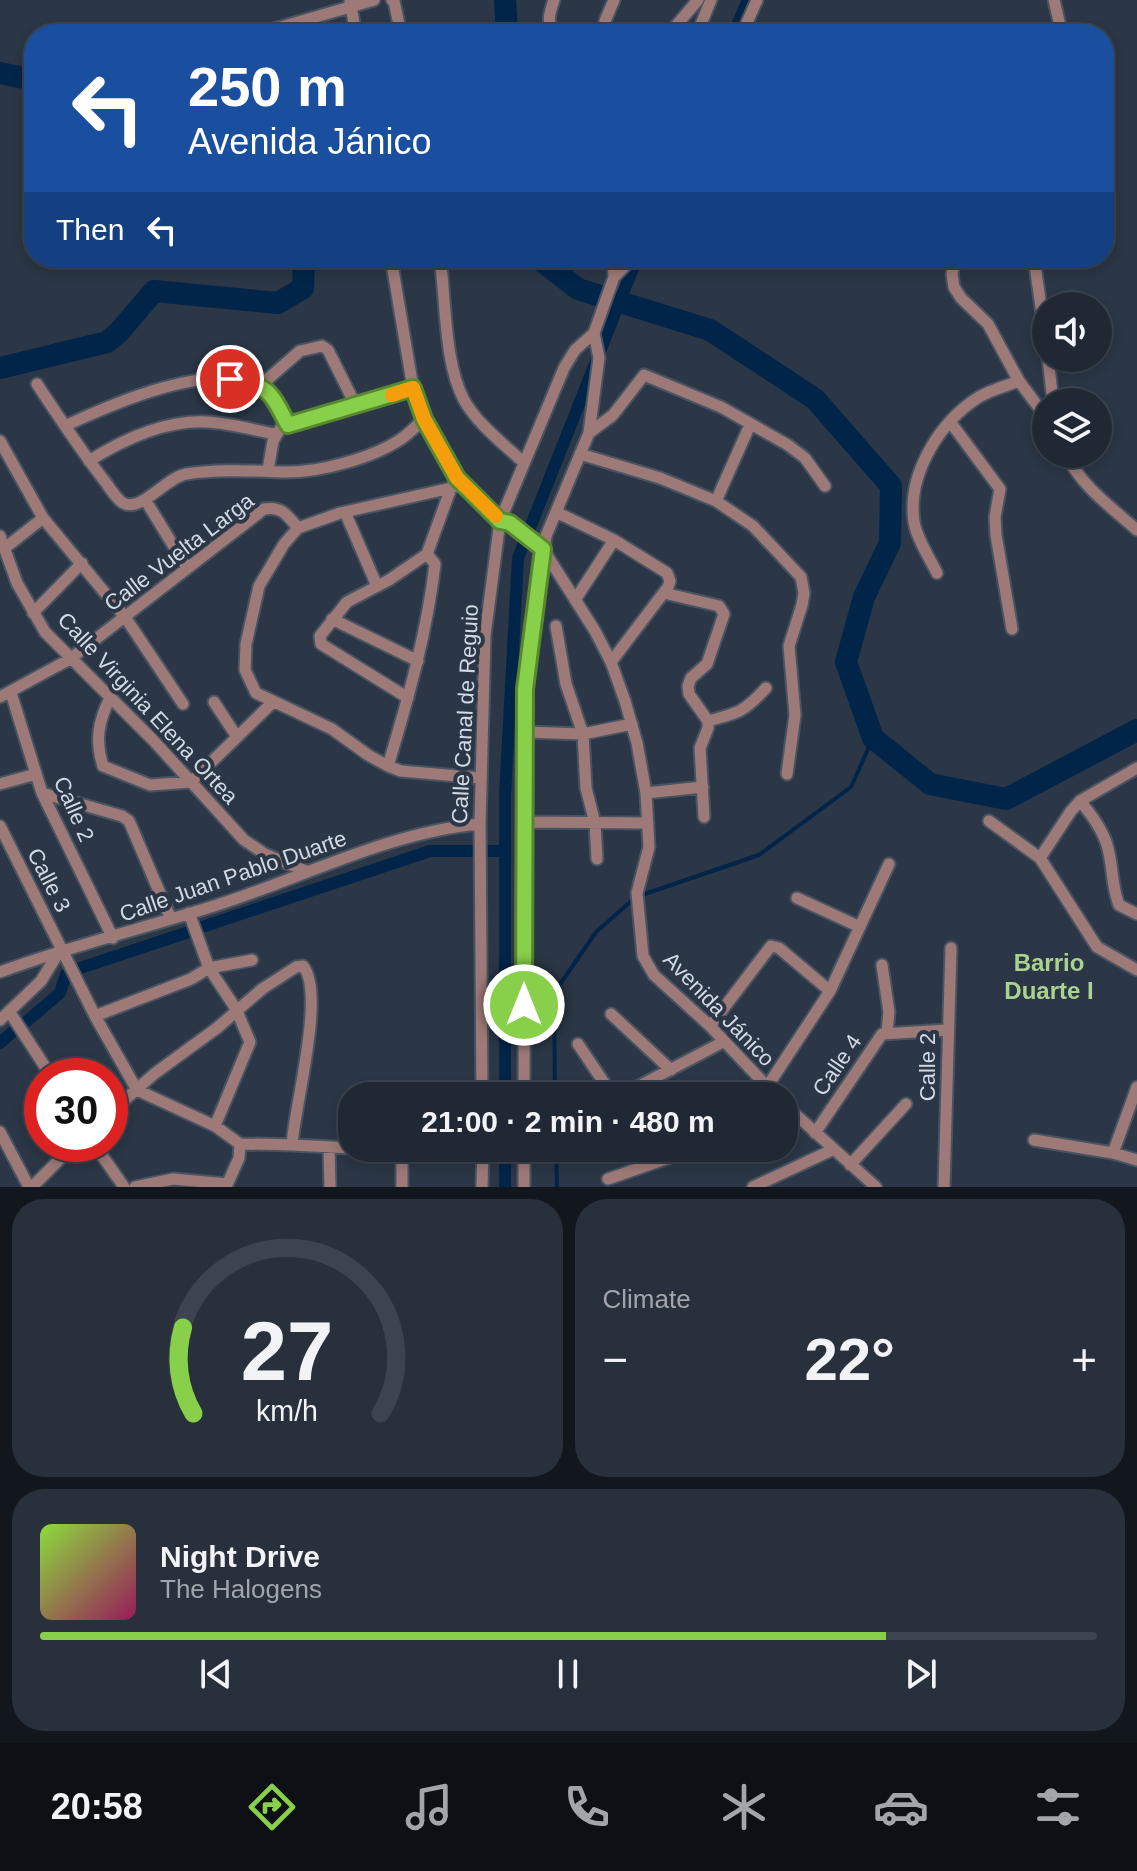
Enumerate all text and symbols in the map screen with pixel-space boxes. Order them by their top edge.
text: 250 m [188,55,347,118]
icon: left [56,56,160,160]
text: Avenida Jánico [188,121,432,162]
icon: left [140,208,184,252]
text: Then [56,213,124,246]
map controls [1032,292,1112,468]
button: sound [1032,292,1112,372]
pin [196,345,264,413]
icon: arrive [208,357,252,401]
button: layers [1032,388,1112,468]
street label: Calle Vuelta Larga [100,487,259,616]
street label: Calle Canal de Reguio [447,603,483,825]
street label: Calle Virginia Elena Ortea [53,607,244,810]
street label: Calle 2 [49,773,99,845]
street label: Calle Juan Pablo Duarte [116,825,350,927]
street label: Calle 3 [22,844,76,916]
street label: Avenida Jánico [658,947,780,1071]
district label: Barrio Duarte I [1004,949,1094,1004]
position arrow [482,963,566,1047]
street label: Calle 4 [807,1030,867,1100]
street label: Calle 2 [915,1033,940,1101]
speed limit sign: 30 [24,1058,128,1162]
text: 21:00 · 2 min · 480 m [421,1105,715,1138]
text: Climate [603,1284,691,1314]
text: 27 [241,1305,334,1398]
text: 22° [804,1326,895,1393]
text: − [603,1335,628,1384]
text: + [1071,1335,1097,1384]
text: km/h [256,1395,318,1427]
text: Night Drive [160,1540,320,1573]
text: The Halogens [160,1574,322,1604]
icon: previous [194,1652,238,1696]
icon: pause [546,1652,590,1696]
icon: next [899,1652,943,1696]
icon: directions [244,1779,300,1835]
icon: music [401,1779,457,1835]
icon: phone [559,1779,615,1835]
icon: climate [716,1779,772,1835]
icon: car [873,1779,929,1835]
icon: filters [1030,1779,1086,1835]
text: 20:58 [51,1786,143,1827]

